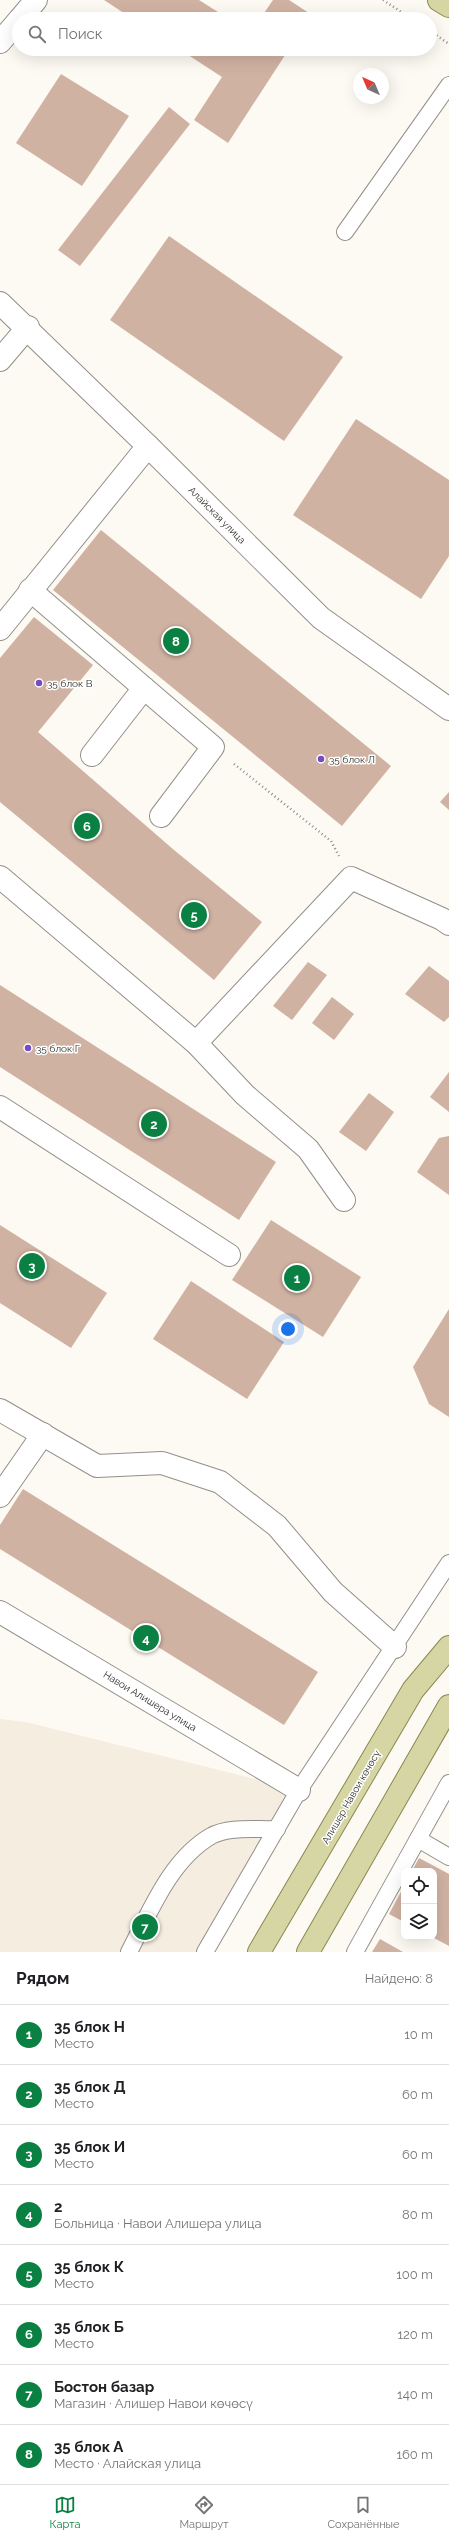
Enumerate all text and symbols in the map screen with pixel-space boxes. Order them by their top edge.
search box [12,12,437,56]
icon: search [26,23,48,45]
text: Поиск [58,25,103,43]
north arrow [353,68,389,104]
street label: Алайская улица [186,484,248,546]
pin: 8 [163,626,189,656]
marker: 35 блок В [34,678,44,688]
place label: 35 блок В [47,678,93,689]
marker: 35 блок Л [316,754,326,764]
place label: 35 блок Л [329,754,375,765]
pin: 6 [74,811,100,841]
pin: 5 [181,900,207,930]
marker: 35 блок Г [23,1043,33,1053]
place label: 35 блок Г [36,1043,80,1054]
pin: 2 [141,1109,167,1139]
pin: 3 [19,1251,45,1281]
pin: 1 [284,1263,310,1293]
your location [278,1319,298,1339]
pin: 4 [133,1623,159,1653]
street label: Навои Алишера улица [101,1669,199,1733]
street label: Алишер Навои көчөсү [320,1748,383,1846]
map controls [401,1868,437,1940]
button: locate [401,1868,437,1904]
button: layers [401,1904,437,1940]
pin: 7 [132,1912,158,1942]
text: Рядом [16,1968,69,1988]
text: Найдено: 8 [365,1971,433,1986]
text: 35 блок Н [54,2018,125,2036]
text: 1 [26,2027,32,2042]
text: 10 m [404,2027,433,2042]
text: Место [54,2036,94,2051]
text: 35 блок Д [54,2078,126,2096]
text: 2 [25,2087,33,2102]
text: 60 m [402,2087,433,2102]
text: Место [54,2096,94,2111]
text: 35 блок И [54,2138,125,2156]
text: 3 [25,2147,33,2162]
text: 60 m [402,2147,433,2162]
text: Место [54,2156,94,2171]
text: 2 [54,2198,62,2216]
text: 4 [25,2207,33,2222]
text: 80 m [402,2207,433,2222]
text: Больница · Навои Алишера улица [54,2216,262,2231]
text: 35 блок К [54,2258,124,2276]
text: 5 [25,2267,33,2282]
text: 100 m [396,2267,433,2282]
text: Место [54,2276,94,2291]
text: 35 блок Б [54,2318,124,2336]
text: 6 [25,2327,33,2342]
text: 120 m [397,2327,433,2342]
text: Место [54,2336,94,2351]
text: Бостон базар [54,2378,154,2396]
text: 7 [25,2387,33,2402]
text: 140 m [397,2387,433,2402]
text: Магазин · Алишер Навои көчөсү [54,2396,253,2411]
text: 35 блок А [54,2438,123,2456]
text: 8 [25,2447,33,2462]
text: 160 m [396,2447,433,2462]
text: Место · Алайская улица [54,2456,201,2471]
tab: Карта [50,2494,80,2531]
tab: Маршрут [179,2494,228,2531]
tab: Сохранённые [327,2494,399,2531]

